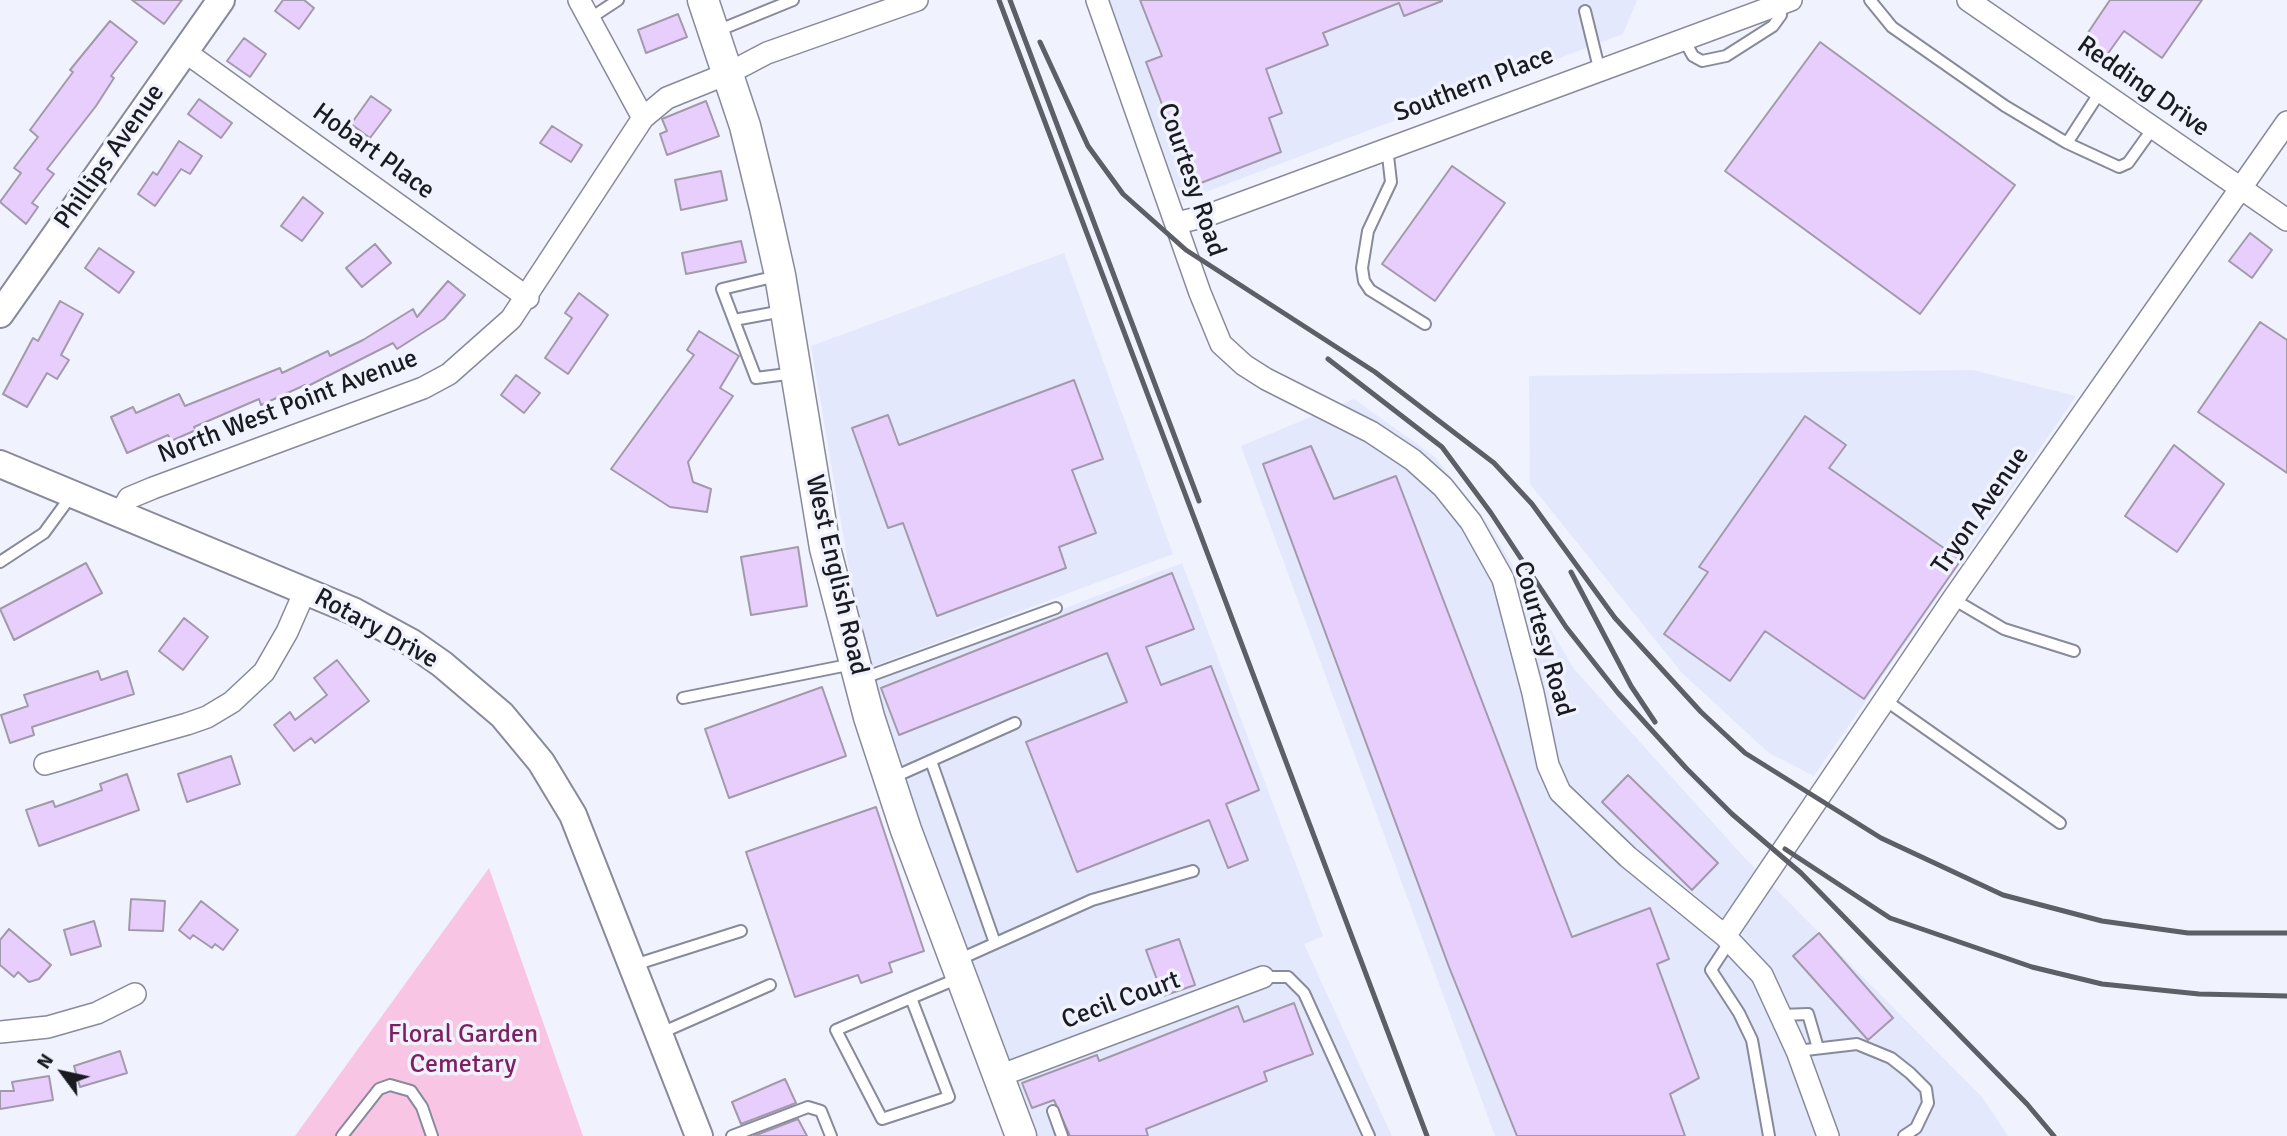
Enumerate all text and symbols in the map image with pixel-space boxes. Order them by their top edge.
street label: Redding Drive [2071,30,2215,144]
street label: Southern Place [1390,40,1558,130]
street label: Phillips Avenue [48,78,172,236]
street label: Hobart Place [306,97,440,207]
street label: Courtesy Road [1150,99,1232,261]
street label: North West Point Avenue [154,343,422,471]
street label: Tryon Avenue [1926,441,2036,581]
street label: West English Road [798,472,874,678]
street label: Courtesy Road [1506,558,1580,720]
street label: Rotary Drive [308,582,444,676]
street label: Cecil Court [1057,965,1185,1037]
park label: Floral Garden Cemetary [388,1019,538,1080]
north arrow [28,1038,98,1108]
text: N [32,1049,59,1074]

